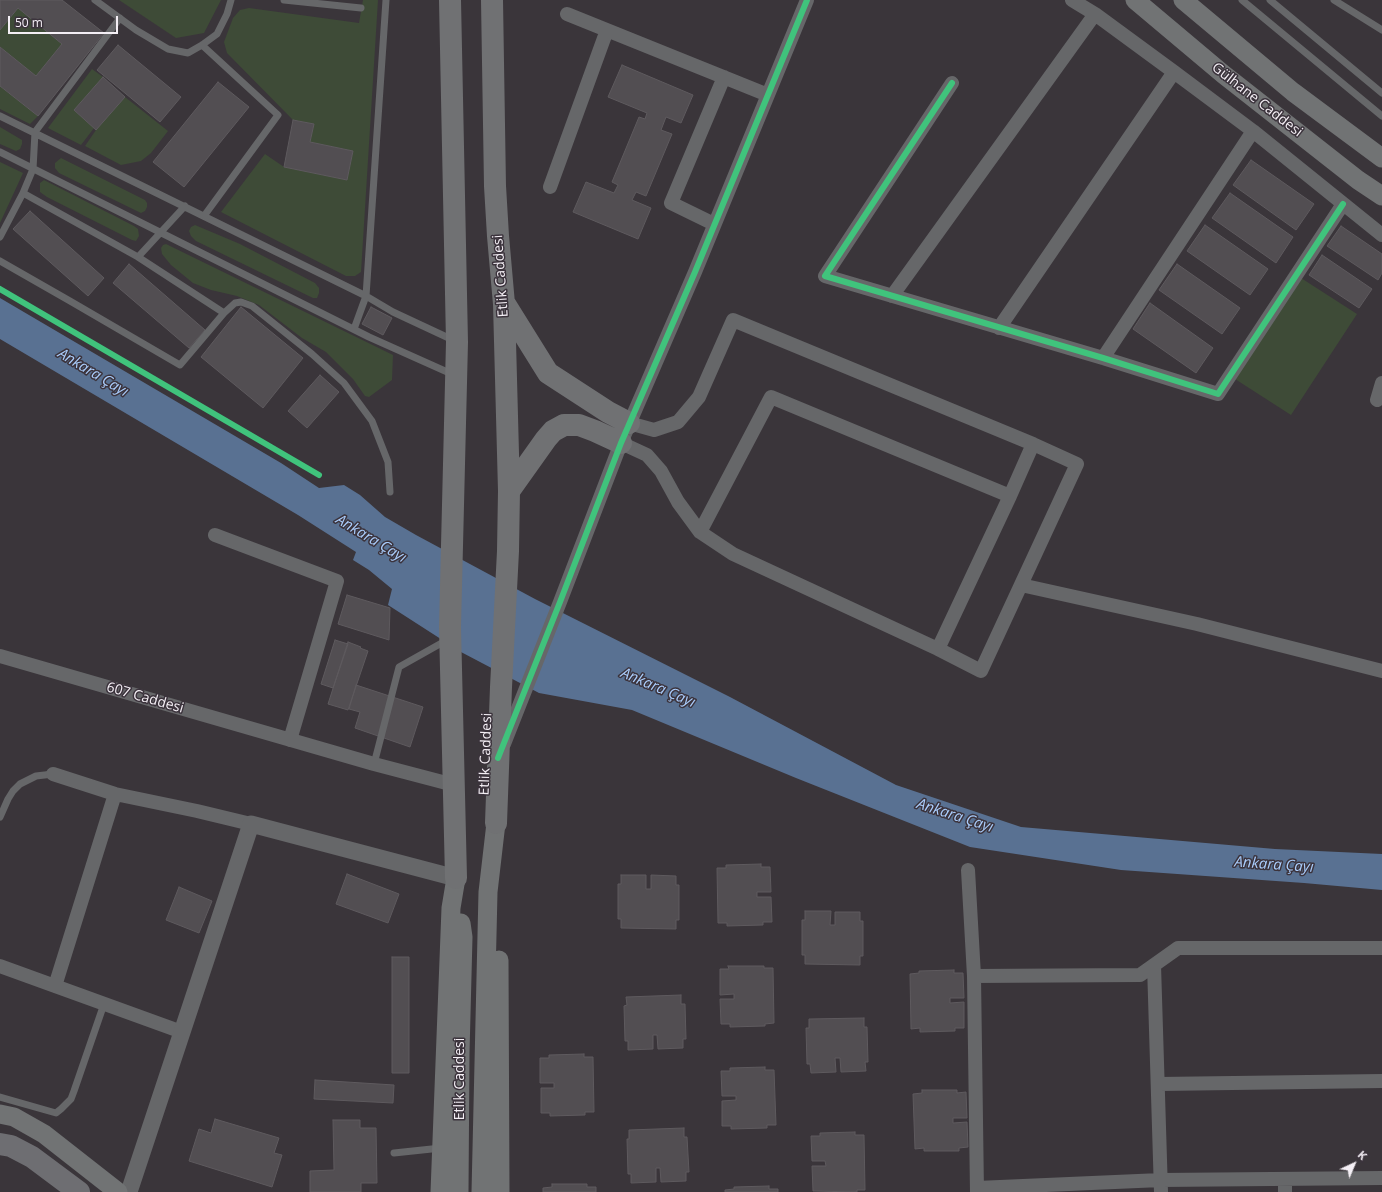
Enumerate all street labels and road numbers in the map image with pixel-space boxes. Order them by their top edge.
street label: Gülhane Caddesi [1208,59,1306,141]
street label: Etlik Caddesi [490,234,512,318]
street label: 607 Caddesi [104,679,186,717]
street label: Etlik Caddesi [476,712,496,796]
street label: Etlik Caddesi [452,1038,468,1120]

